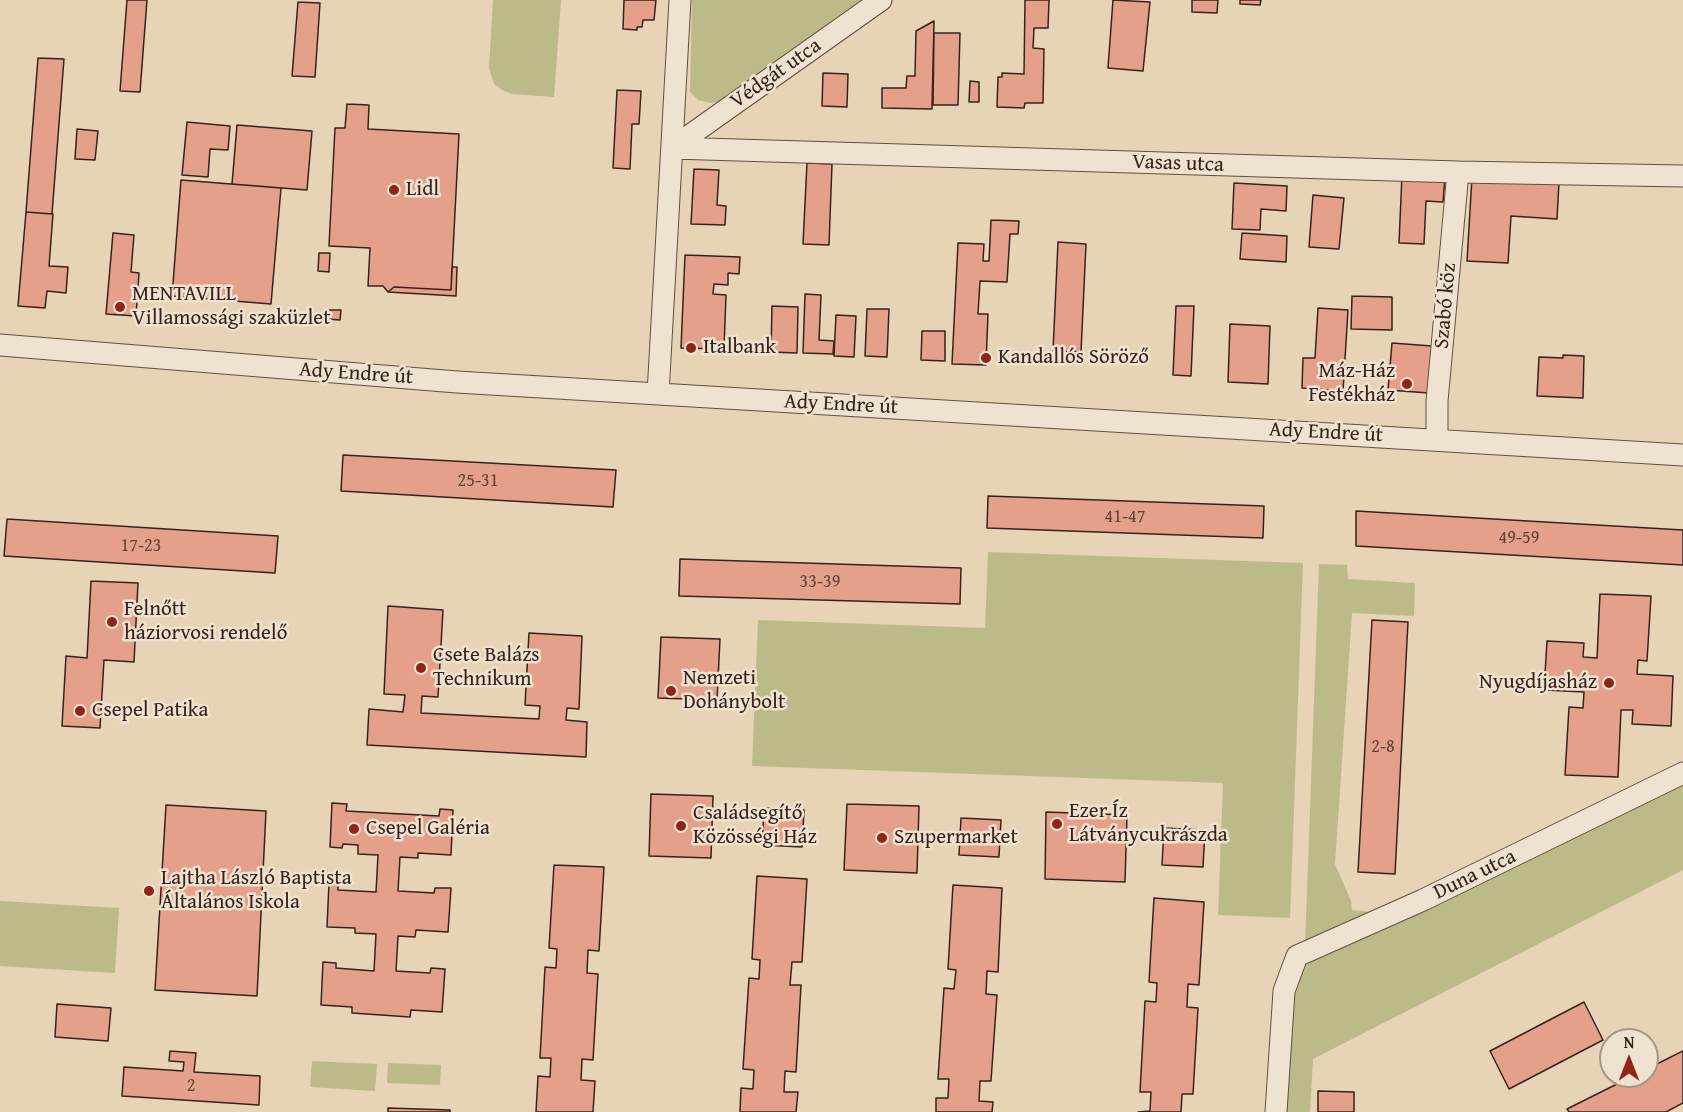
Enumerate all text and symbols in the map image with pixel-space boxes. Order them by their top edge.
street label: Védgát utca [726,33,826,115]
street label: Vasas utca [1132,150,1224,178]
place label: Lidl [406,177,439,203]
marker: Lidl [387,183,401,197]
street label: Szabó köz [1430,262,1462,350]
place label: MENTAVILL Villamossági szaküzlet [132,282,331,332]
marker: MENTAVILL Villamossági szaküzlet [113,300,127,314]
place label: Italbank [703,335,776,361]
marker: Italbank [684,341,698,355]
place label: Kandallós Söröző [998,345,1149,371]
marker: Kandallós Söröző [979,351,993,365]
street label: Ady Endre út [298,357,414,391]
place label: Máz-Ház Festékház [1309,359,1395,409]
marker: Máz-Ház Festékház [1400,377,1414,391]
street label: Ady Endre út [783,389,899,421]
street label: Ady Endre út [1268,417,1384,449]
house number: 25-31 [458,470,498,492]
house number: 41-47 [1105,506,1145,528]
house number: 49-59 [1499,527,1539,549]
house number: 17-23 [121,535,161,557]
house number: 33-39 [800,571,840,593]
place label: Felnőtt háziorvosi rendelő [124,597,287,647]
marker: Felnőtt háziorvosi rendelő [105,615,119,629]
place label: Csete Balázs Technikum [433,643,540,693]
marker: Csete Balázs Technikum [414,661,428,675]
place label: Nemzeti Dohánybolt [683,666,785,716]
place label: Nyugdíjasház [1479,670,1597,696]
marker: Nyugdíjasház [1602,676,1616,690]
marker: Nemzeti Dohánybolt [664,684,678,698]
place label: Csepel Patika [92,698,208,724]
marker: Csepel Patika [73,704,87,718]
house number: 2-8 [1371,736,1395,758]
place label: Ezer Íz Látványcukrászda [1069,799,1228,849]
place label: Családsegítő Közösségi Ház [693,801,817,851]
place label: Csepel Galéria [366,816,490,842]
marker: Ezer Íz Látványcukrászda [1050,817,1064,831]
marker: Családsegítő Közösségi Ház [674,819,688,833]
marker: Csepel Galéria [347,822,361,836]
place label: Szupermarket [894,825,1018,851]
marker: Szupermarket [875,831,889,845]
street label: Duna utca [1430,844,1520,906]
place label: Lajtha László Baptista Általános Iskola [161,866,352,916]
marker: Lajtha László Baptista Általános Iskola [142,884,156,898]
north arrow [1599,1028,1659,1088]
text: N [1624,1030,1634,1054]
house number: 2 [187,1075,195,1097]

